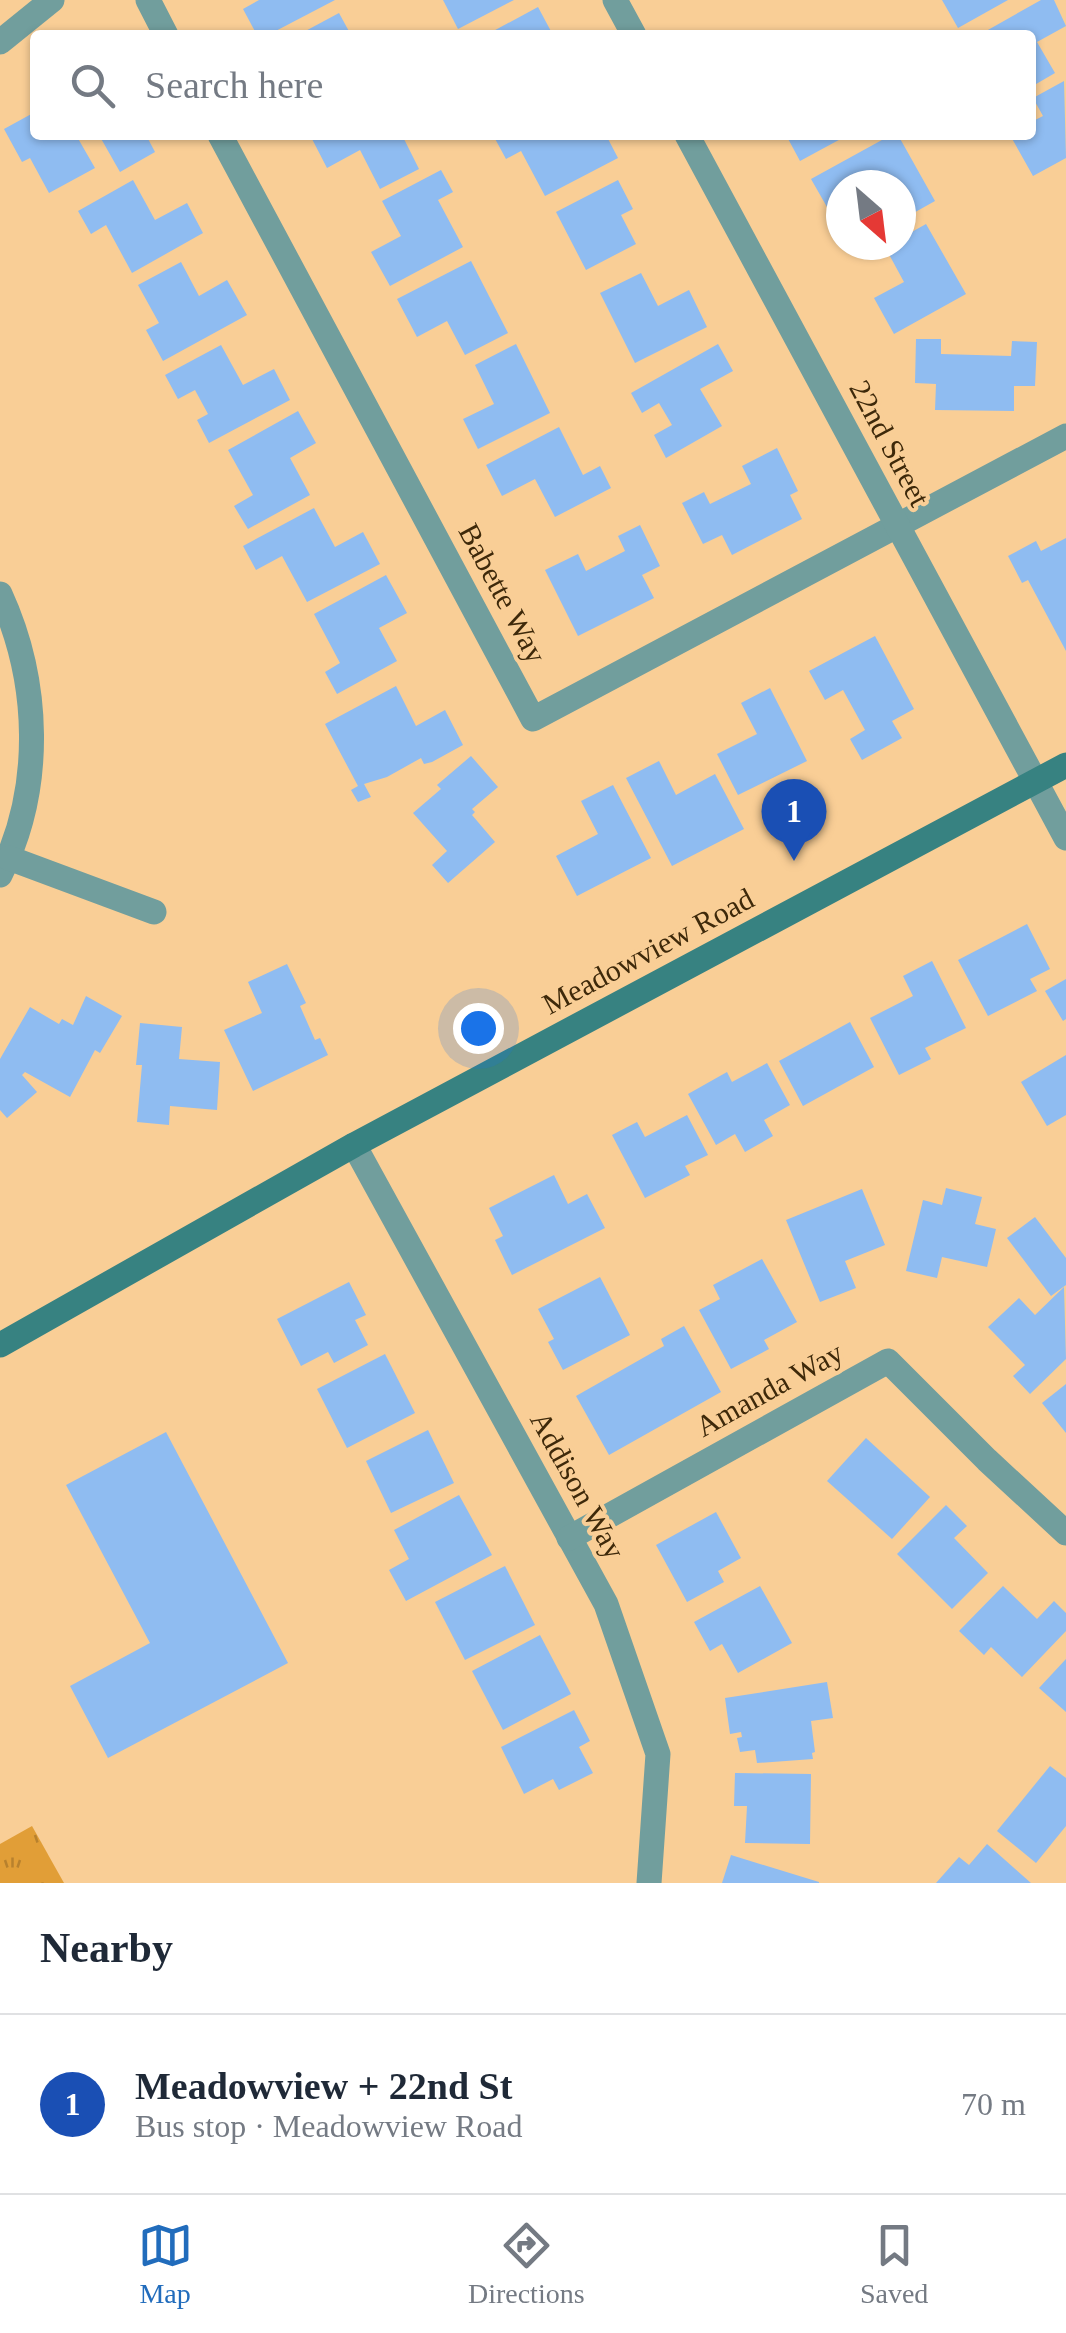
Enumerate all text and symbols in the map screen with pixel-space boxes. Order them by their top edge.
search box [30,30,1036,140]
icon: search [65,58,120,113]
text: Search here [145,64,323,106]
north arrow [826,170,916,260]
street label: 22nd Street [843,375,937,512]
street label: Babette Way [453,518,553,668]
pin: 1 [762,778,826,861]
street label: Meadowview Road [537,881,759,1021]
your location [453,1003,504,1054]
street label: Amanda Way [690,1335,848,1443]
street label: Addison Way [524,1406,632,1564]
text: Nearby [40,1925,173,1971]
text: Meadowview + 22nd St [135,2065,512,2107]
text: 1 [65,2086,81,2122]
text: 70 m [961,2086,1026,2122]
text: Bus stop · Meadowview Road [135,2108,523,2144]
tab: Map [138,2218,193,2310]
tab: Directions [468,2218,585,2310]
tab: Saved [860,2218,928,2310]

